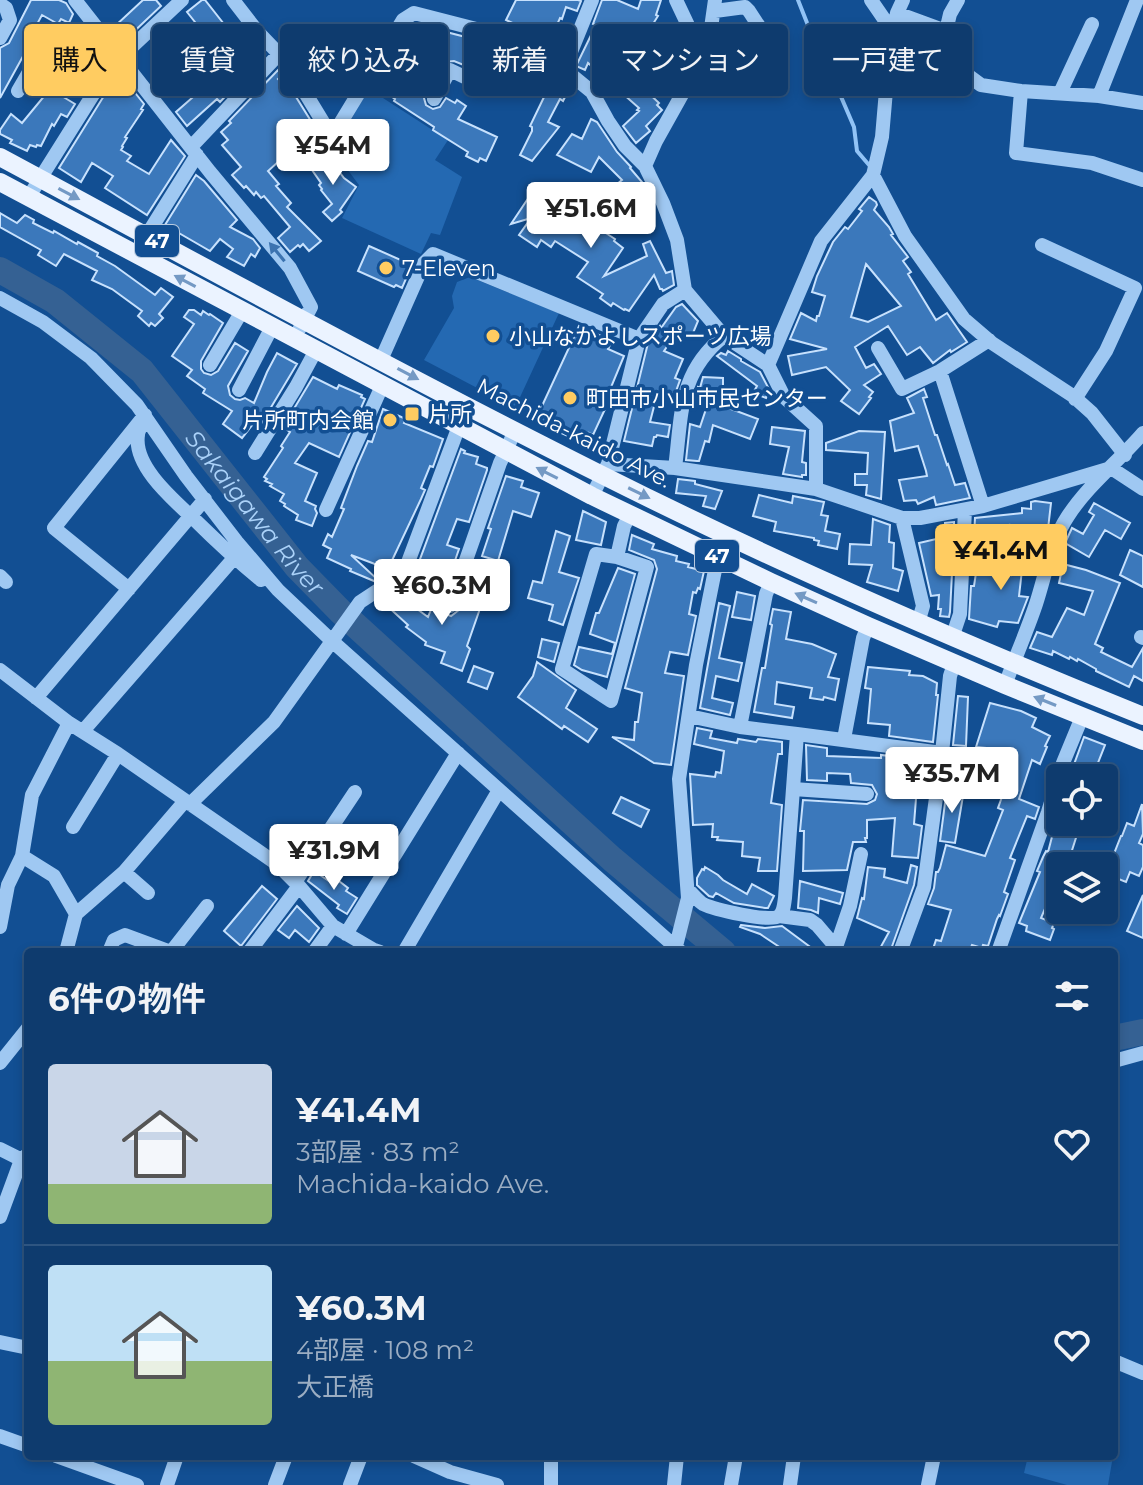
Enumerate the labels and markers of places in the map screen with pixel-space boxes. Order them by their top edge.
pin: ¥54M [286,119,380,187]
pin: ¥51.6M [526,182,656,250]
place label: 7-Eleven [402,255,496,282]
marker: 7-Eleven [377,259,395,277]
place label: 小山なかよしスポーツ広場 [509,323,771,350]
marker: 小山なかよしスポーツ広場 [484,327,502,345]
place label: 町田市小山市民センター [586,385,828,412]
marker: 町田市小山市民センター [561,389,579,407]
place label: 片所 [428,401,472,428]
marker: 片所 [403,405,421,423]
place label: 片所町内会館 [242,407,374,434]
marker: 片所町内会館 [381,411,399,429]
pin: ¥41.4M [936,524,1066,592]
pin: ¥60.3M [377,559,507,627]
pin: ¥35.7M [887,747,1017,815]
pin: ¥31.9M [269,824,399,892]

